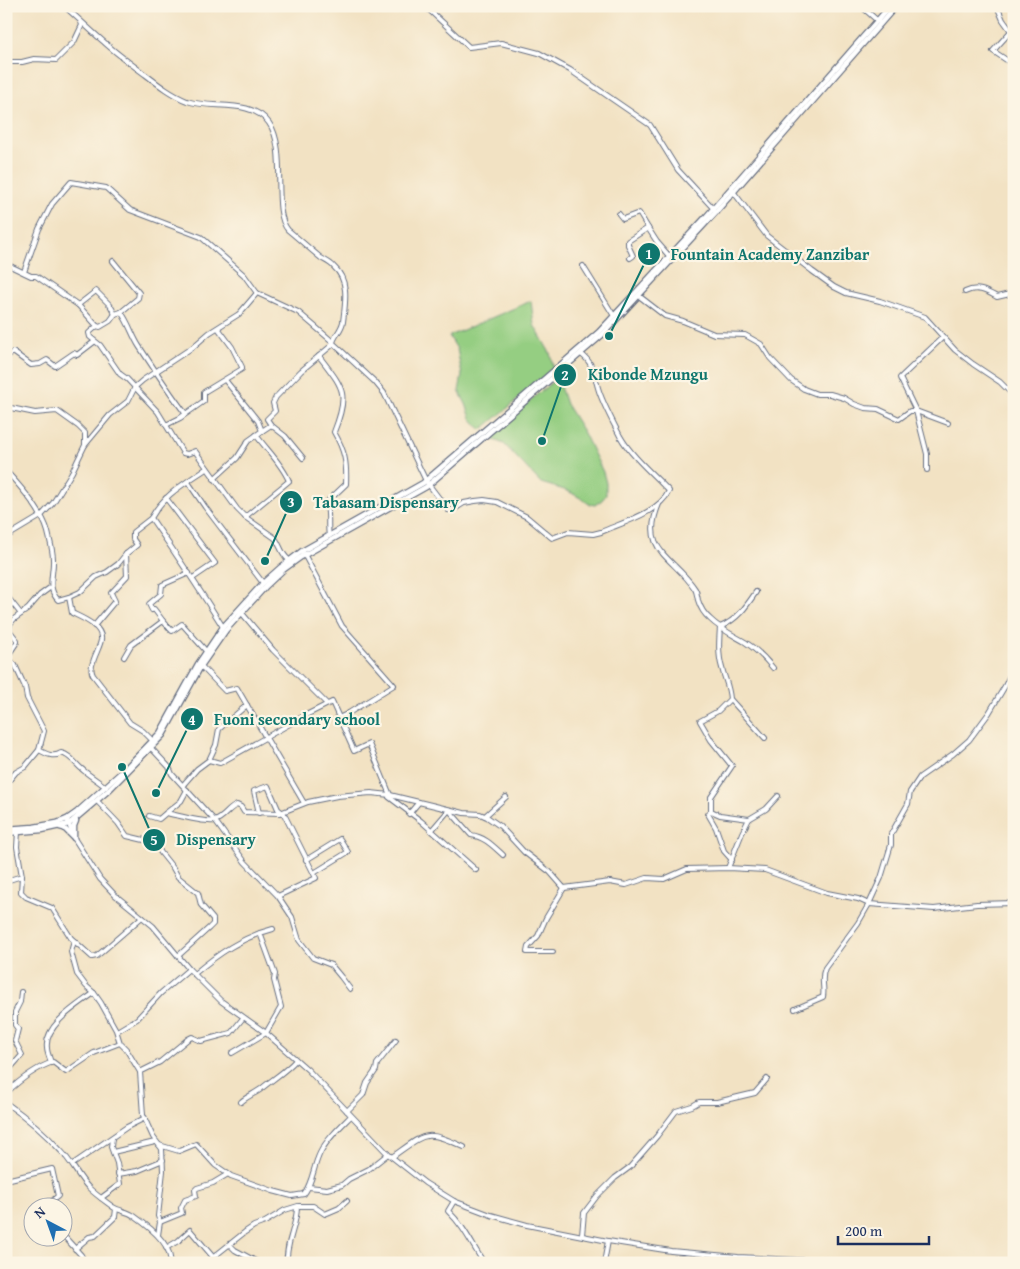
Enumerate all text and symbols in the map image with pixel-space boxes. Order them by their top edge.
callout: Fountain Academy Zanzibar [636,239,880,270]
text: Fountain Academy Zanzibar [671,242,870,266]
text: 1 [645,243,653,264]
callout: Kibonde Mzungu [553,359,718,390]
text: Kibonde Mzungu [588,362,709,386]
text: 2 [561,364,569,385]
callout: Tabasam Dispensary [278,487,469,518]
text: Tabasam Dispensary [313,490,460,514]
text: 3 [287,491,295,512]
callout: Fuoni secondary school [179,704,390,735]
text: Fuoni secondary school [214,707,380,731]
text: 4 [188,709,196,730]
callout: Dispensary [141,824,266,855]
text: Dispensary [176,827,256,851]
text: 5 [150,829,158,850]
north arrow [22,1196,72,1246]
text: N [29,1201,50,1223]
scale bar [838,1214,929,1246]
text: 200 m [845,1220,883,1241]

